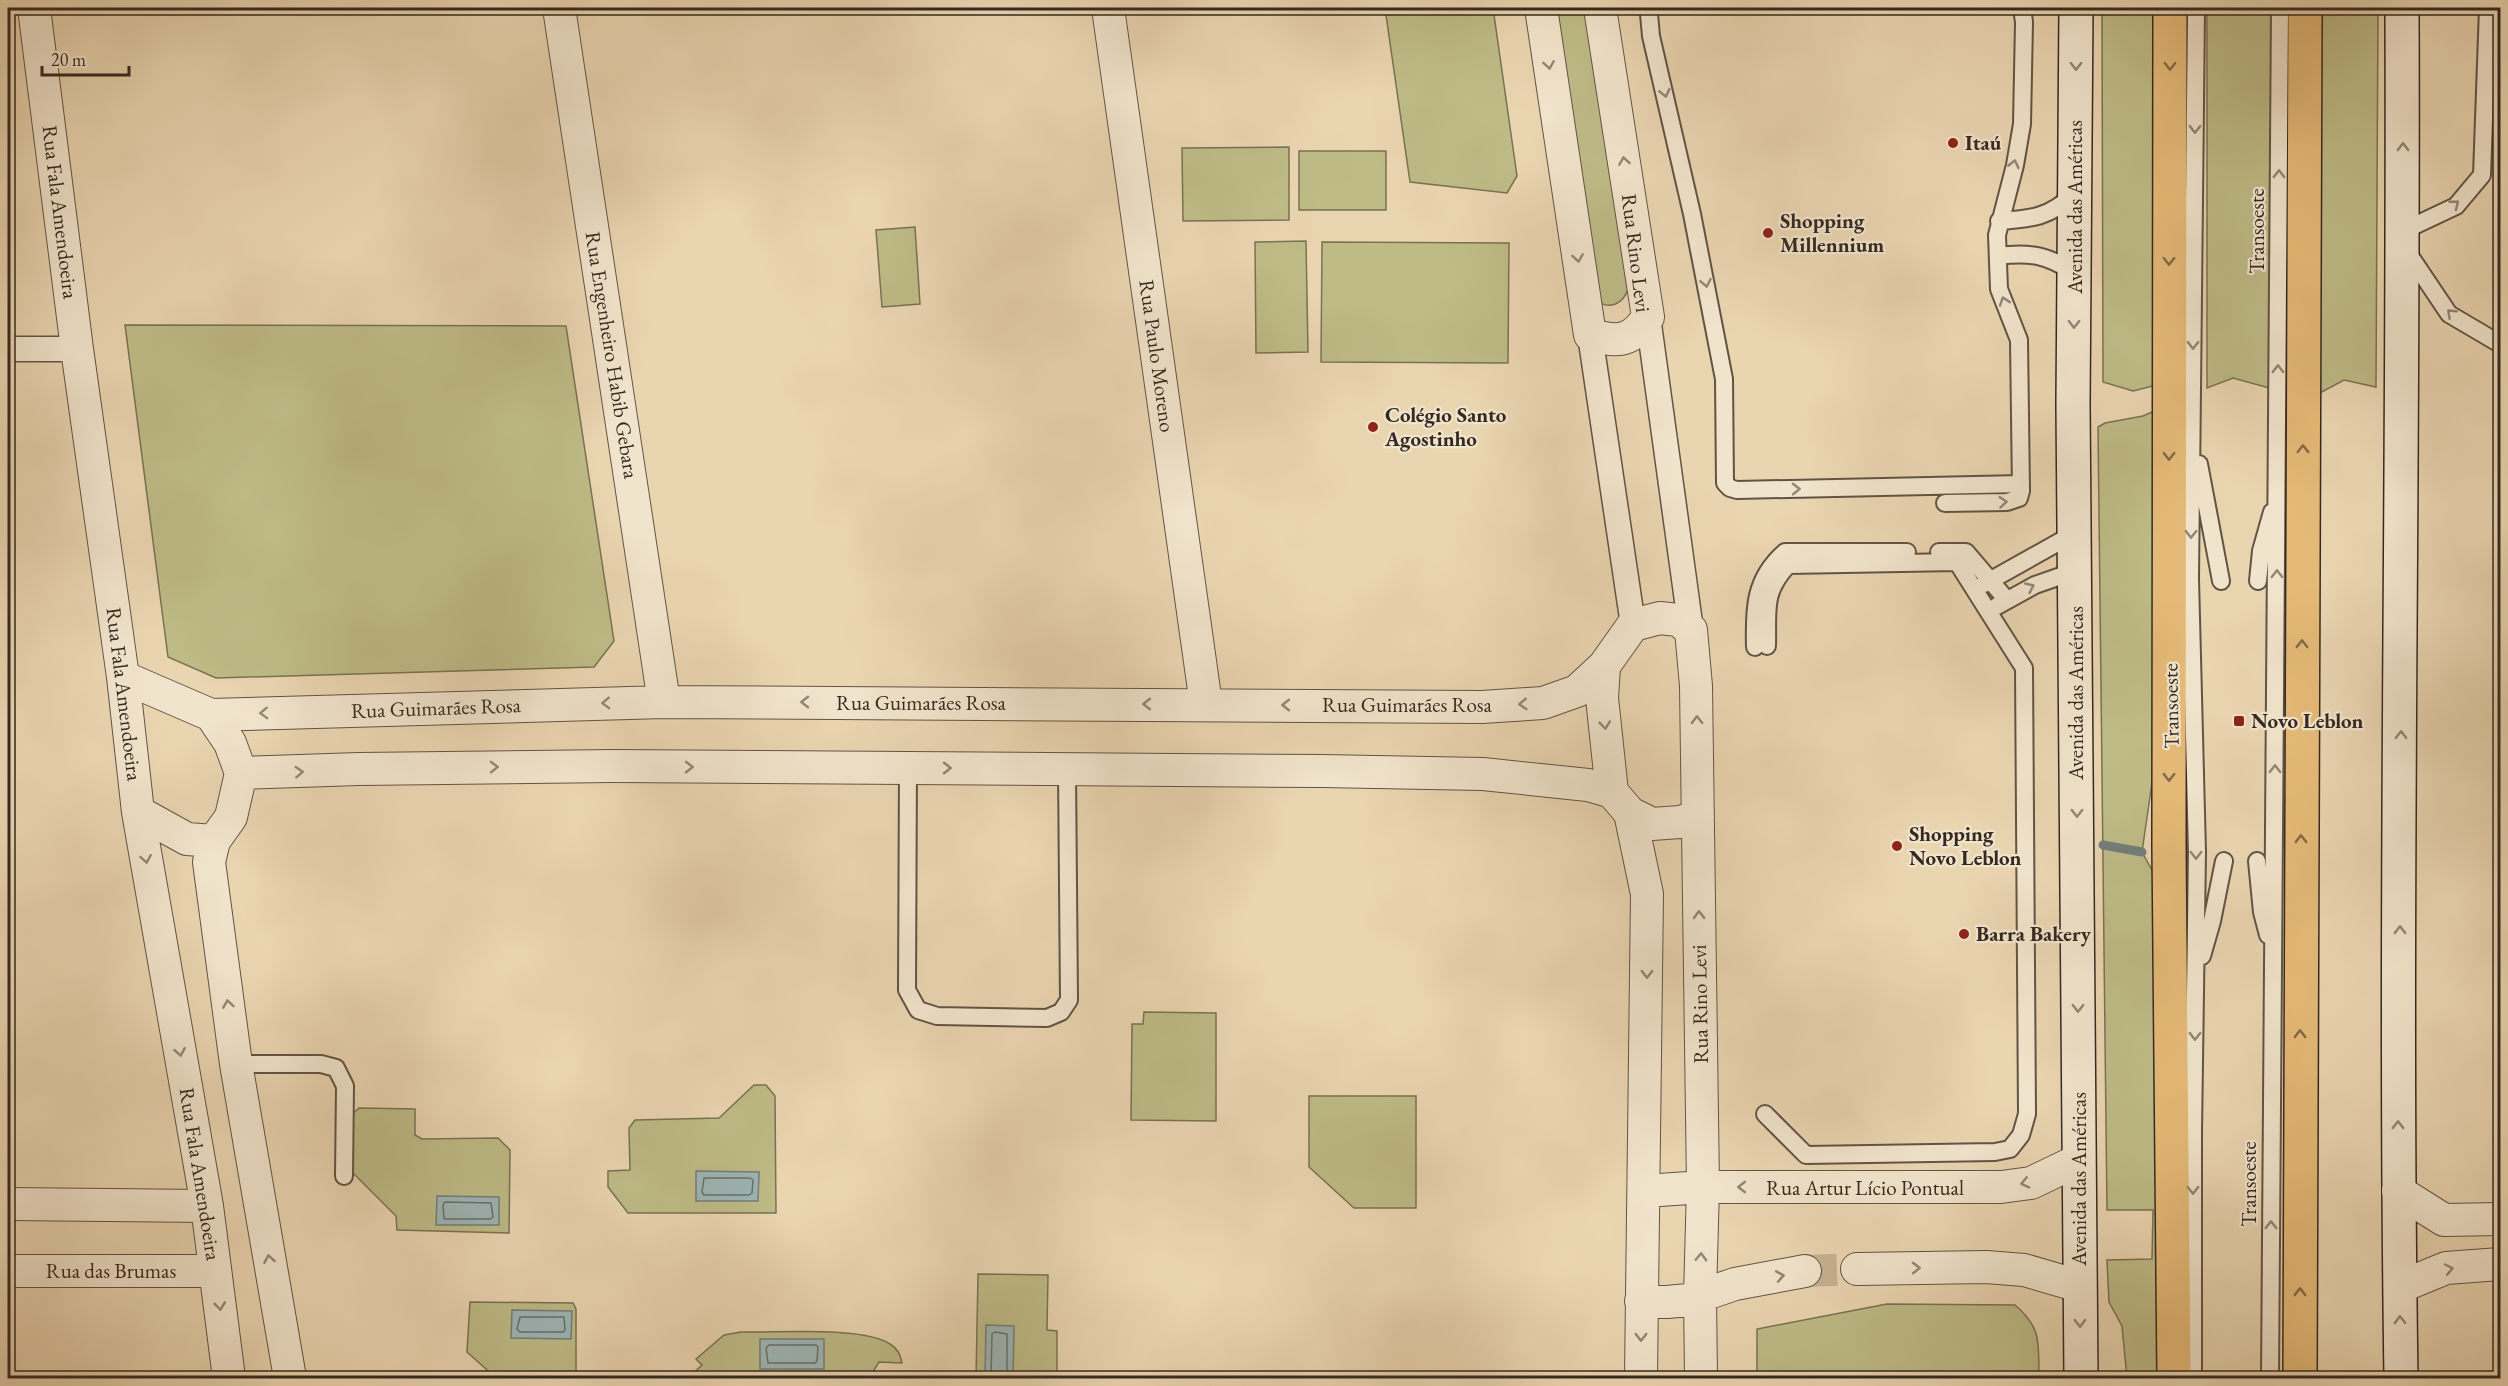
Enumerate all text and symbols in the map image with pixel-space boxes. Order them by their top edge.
scale bar [42,39,129,77]
text: 20 m [51,48,86,71]
one-way arrow [1543,61,1555,70]
one-way arrow [2070,61,2082,70]
one-way arrow [2164,61,2176,70]
one-way arrow [1658,88,1671,98]
street label: Avenida das Américas [2061,120,2088,295]
street label: Rua Fala Amendoeira [36,124,85,301]
one-way arrow [2189,124,2201,133]
place label: Itaú [1965,129,2002,156]
marker: Itaú [1946,136,1960,150]
one-way arrow [2397,142,2409,151]
one-way arrow [1618,156,1630,166]
one-way arrow [2007,160,2020,170]
one-way arrow [2273,170,2285,179]
street label: Transoeste [2243,188,2270,274]
street label: Rua Rino Levi [1616,192,1657,314]
one-way arrow [2448,200,2459,211]
place label: Shopping Millennium [1780,207,1884,258]
marker: Shopping Millennium [1761,226,1775,240]
street label: Rua Engenheiro Habib Gebara [580,229,645,481]
one-way arrow [1572,254,1584,263]
one-way arrow [2163,256,2175,265]
street label: Rua Paulo Moreno [1133,278,1182,434]
one-way arrow [1699,278,1712,288]
one-way arrow [1998,296,2011,307]
one-way arrow [2448,309,2458,320]
one-way arrow [2068,319,2080,328]
one-way arrow [2187,340,2199,349]
one-way arrow [2272,365,2284,374]
place label: Colégio Santo Agostinho [1384,401,1507,452]
marker: Colégio Santo Agostinho [1366,420,1380,434]
one-way arrow [2297,444,2309,453]
one-way arrow [2163,451,2175,460]
one-way arrow [1791,483,1800,495]
one-way arrow [1999,495,2008,508]
one-way arrow [2185,530,2197,539]
one-way arrow [2271,569,2283,578]
one-way arrow [2023,583,2034,595]
street label: Rua Fala Amendoeira [100,606,149,783]
street label: Avenida das Américas [2062,606,2089,781]
one-way arrow [2296,639,2308,648]
street label: Transoeste [2156,663,2185,749]
street label: Rua Guimarães Rosa [836,689,1007,716]
street label: Rua Guimarães Rosa [351,691,522,724]
street label: Rua Guimarães Rosa [1322,691,1493,718]
one-way arrow [801,696,810,708]
one-way arrow [601,697,610,710]
one-way arrow [1143,698,1152,710]
one-way arrow [1518,698,1527,711]
one-way arrow [1281,699,1290,711]
one-way arrow [260,707,269,720]
place label: Novo Leblon [2251,707,2363,734]
marker: Novo Leblon [2232,714,2246,728]
one-way arrow [1691,716,1703,725]
one-way arrow [1598,720,1611,729]
one-way arrow [2395,731,2407,740]
one-way arrow [490,761,499,774]
one-way arrow [685,761,694,773]
one-way arrow [943,762,952,775]
one-way arrow [2269,764,2281,773]
one-way arrow [295,766,304,779]
one-way arrow [2163,772,2175,781]
one-way arrow [2070,808,2083,817]
place label: Shopping Novo Leblon [1909,820,2021,871]
one-way arrow [2295,834,2307,843]
marker: Shopping Novo Leblon [1890,839,1904,853]
one-way arrow [2190,851,2202,860]
one-way arrow [140,855,152,864]
one-way arrow [1693,911,1705,920]
place label: Barra Bakery [1976,920,2092,947]
one-way arrow [2394,926,2406,935]
marker: Barra Bakery [1957,927,1971,941]
street label: Rua Rino Levi [1685,944,1714,1064]
one-way arrow [1641,969,1653,978]
one-way arrow [222,1000,234,1009]
one-way arrow [2072,1003,2084,1012]
one-way arrow [2294,1029,2306,1038]
one-way arrow [2188,1031,2201,1040]
one-way arrow [173,1046,186,1056]
street label: Rua Fala Amendoeira [174,1086,228,1263]
street label: Avenida das Américas [2065,1092,2092,1267]
one-way arrow [2392,1121,2405,1130]
street label: Transoeste [2235,1141,2262,1227]
street label: Rua Artur Lício Pontual [1766,1174,1964,1201]
one-way arrow [2021,1175,2031,1188]
one-way arrow [1738,1181,1747,1193]
one-way arrow [2187,1186,2199,1195]
one-way arrow [2265,1221,2277,1230]
one-way arrow [1695,1253,1708,1262]
one-way arrow [264,1254,276,1263]
street label: Rua das Brumas [46,1257,176,1284]
one-way arrow [1911,1262,1920,1274]
one-way arrow [2444,1263,2454,1276]
one-way arrow [1775,1270,1785,1283]
one-way arrow [2294,1287,2306,1296]
one-way arrow [213,1302,226,1311]
one-way arrow [2394,1316,2406,1325]
one-way arrow [2074,1319,2086,1328]
one-way arrow [1635,1332,1647,1341]

